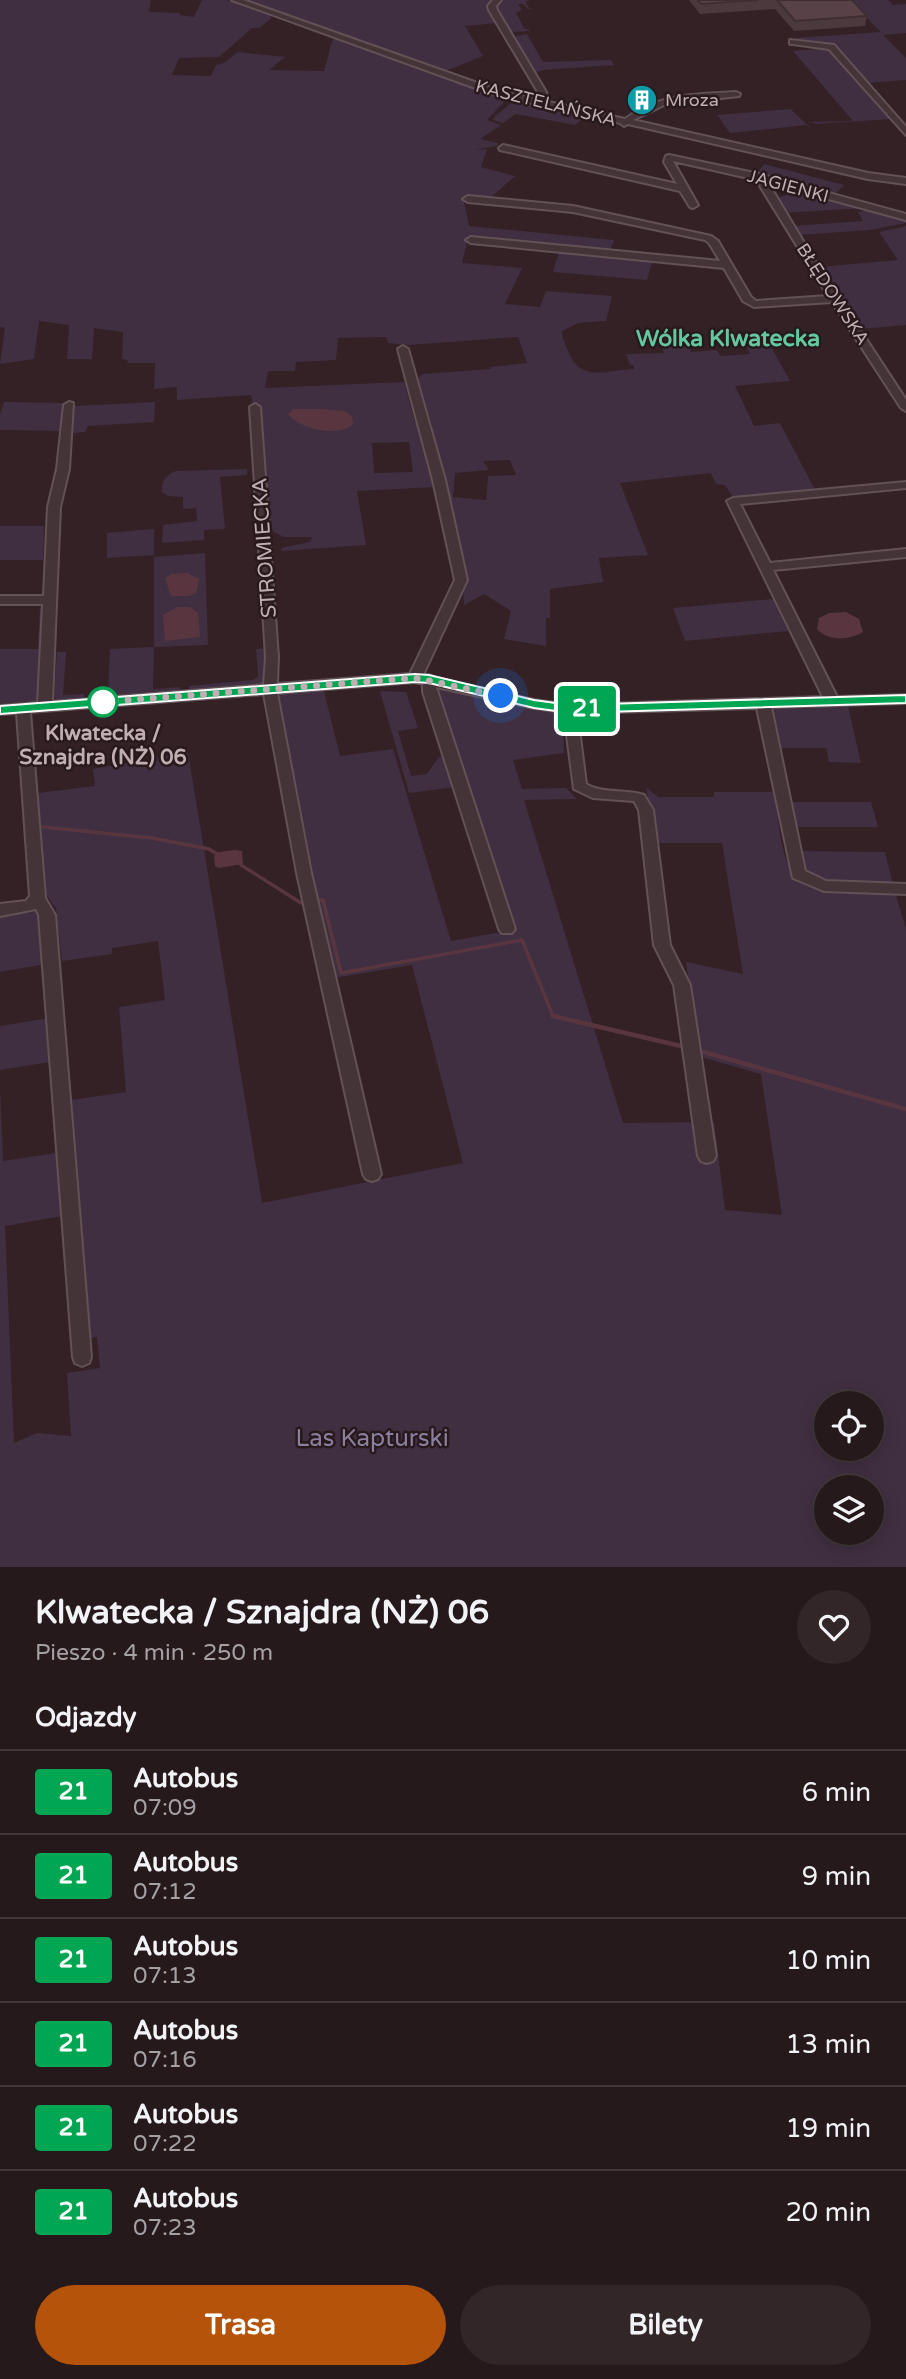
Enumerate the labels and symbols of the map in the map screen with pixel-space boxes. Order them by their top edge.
street label: KASZTELAŃSKA [473,75,619,131]
building icon: Mroza [625,83,659,117]
place label: Mroza [665,89,719,111]
street label: JAGIENKI [745,165,831,207]
street label: BŁĘDOWSKA [792,239,874,349]
district label: Wólka Klwatecka [636,325,820,353]
street label: STROMIECKA [247,477,282,619]
your location [483,678,518,713]
line badge: 21 [556,686,618,732]
marker: Klwatecka / Sznajdra (NŻ) 06 [88,687,118,717]
place label: Klwatecka / Sznajdra (NŻ) 06 [19,721,187,770]
park label: Las Kapturski [295,1424,449,1453]

